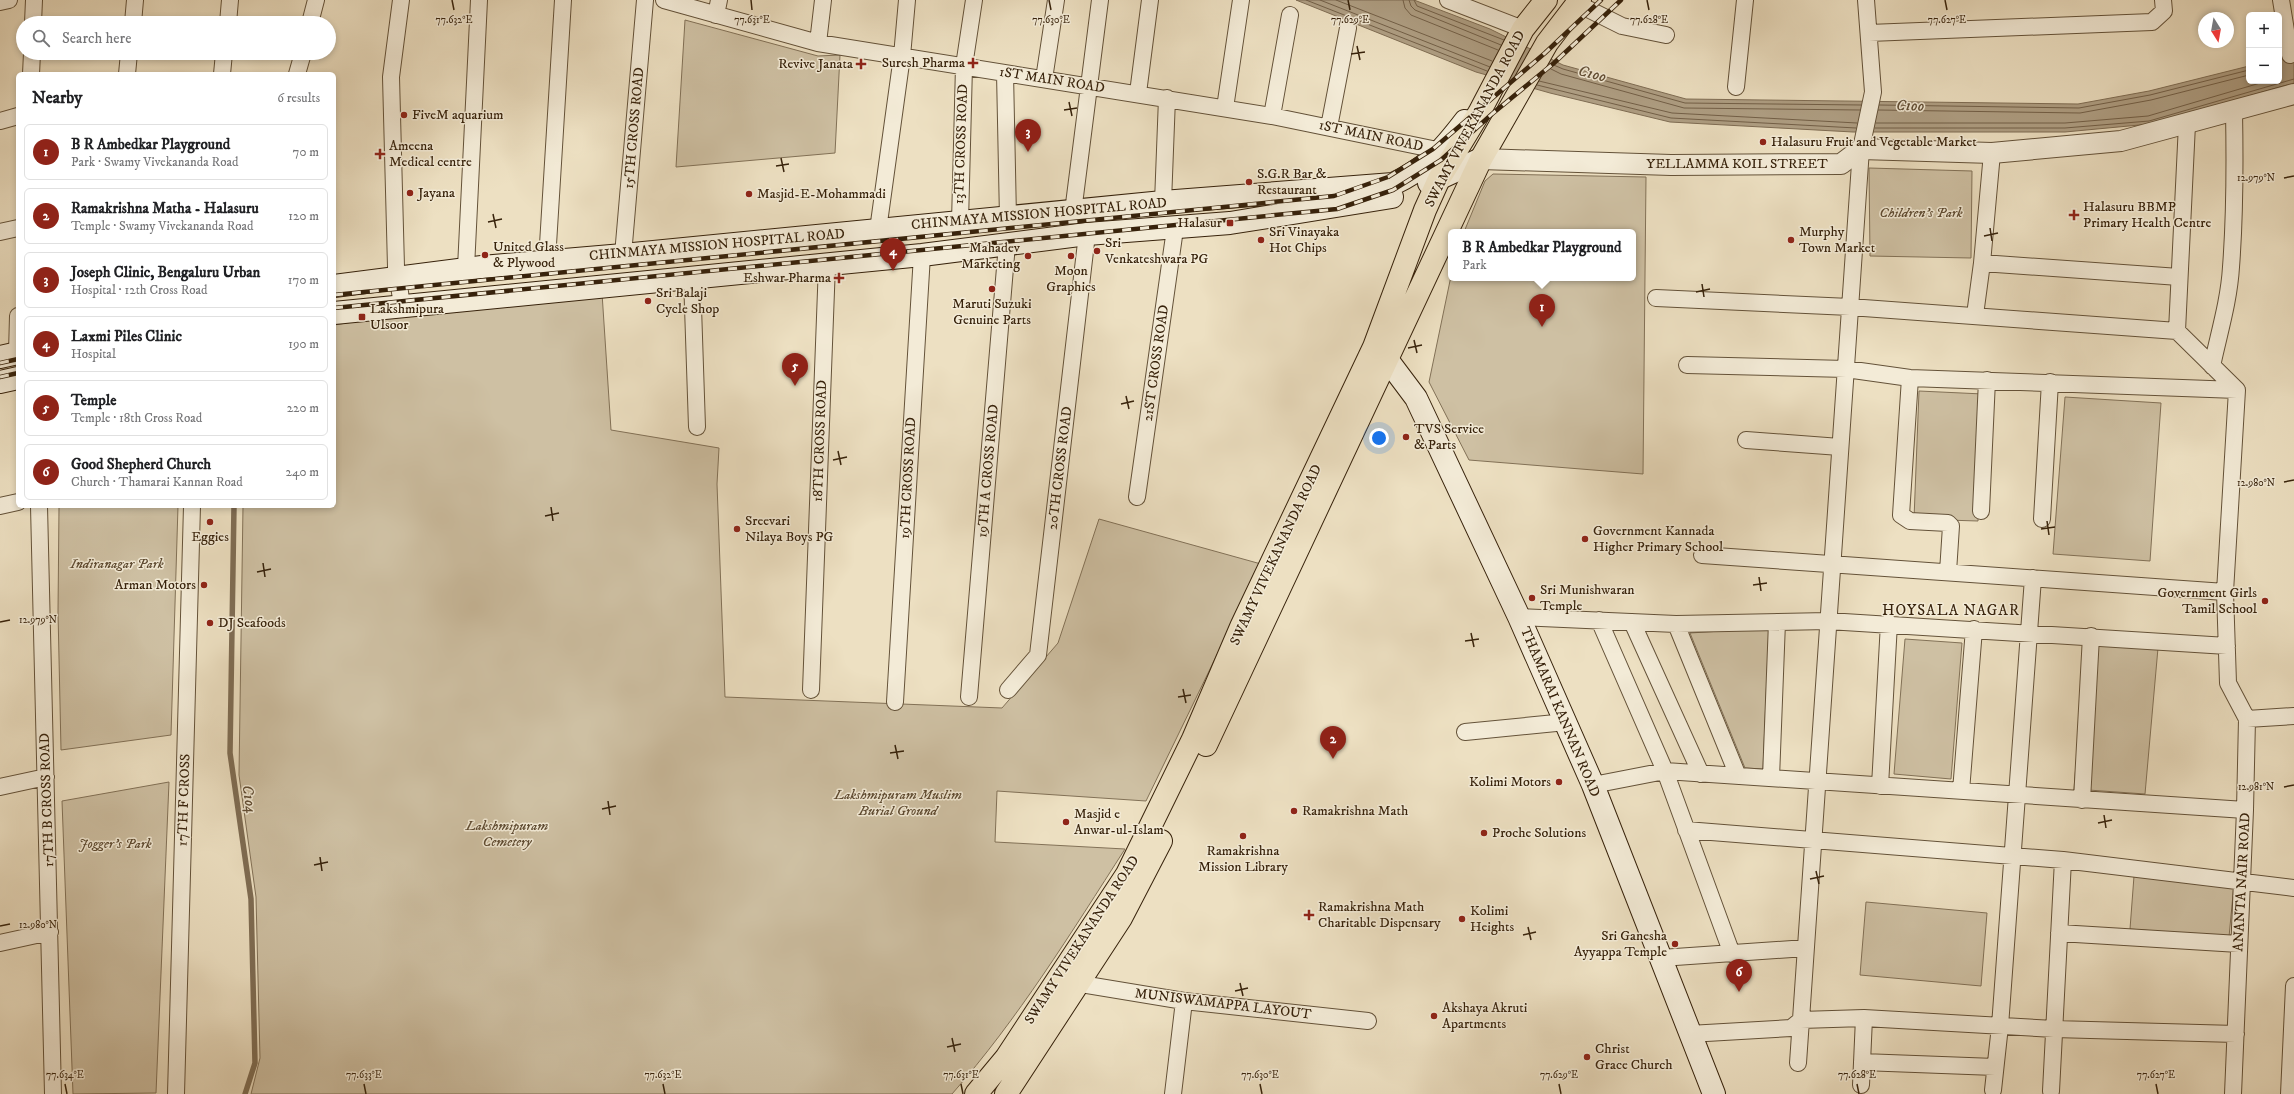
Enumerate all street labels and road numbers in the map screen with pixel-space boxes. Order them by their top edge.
street label: SWAMY VIVEKANANDA ROAD [1421,28,1529,210]
street label: 1ST MAIN ROAD [998,63,1106,97]
street label: 15TH CROSS ROAD [620,67,648,189]
street label: 13TH CROSS ROAD [950,84,972,204]
street label: 1ST MAIN ROAD [1317,116,1425,156]
street label: YELLAMMA KOIL STREET [1646,155,1828,173]
street label: CHINMAYA MISSION HOSPITAL ROAD [910,194,1168,234]
street label: CHINMAYA MISSION HOSPITAL ROAD [588,225,846,265]
street label: 21ST CROSS ROAD [1139,304,1173,422]
street label: 18TH CROSS ROAD [809,380,831,502]
street label: 19TH A CROSS ROAD [973,404,1003,538]
street label: 20TH CROSS ROAD [1043,405,1077,531]
street label: 19TH CROSS ROAD [896,417,920,539]
street label: SWAMY VIVEKANANDA ROAD [1226,462,1326,648]
street label: THAMARAI KANNAN ROAD [1516,624,1604,800]
street label: 17TH B CROSS ROAD [36,733,58,867]
street label: 17TH F CROSS [173,753,195,847]
street label: ANANTA NAIR ROAD [2229,812,2255,952]
street label: SWAMY VIVEKANANDA ROAD [1021,852,1143,1028]
street label: MUNISWAMAPPA LAYOUT [1134,984,1313,1024]

